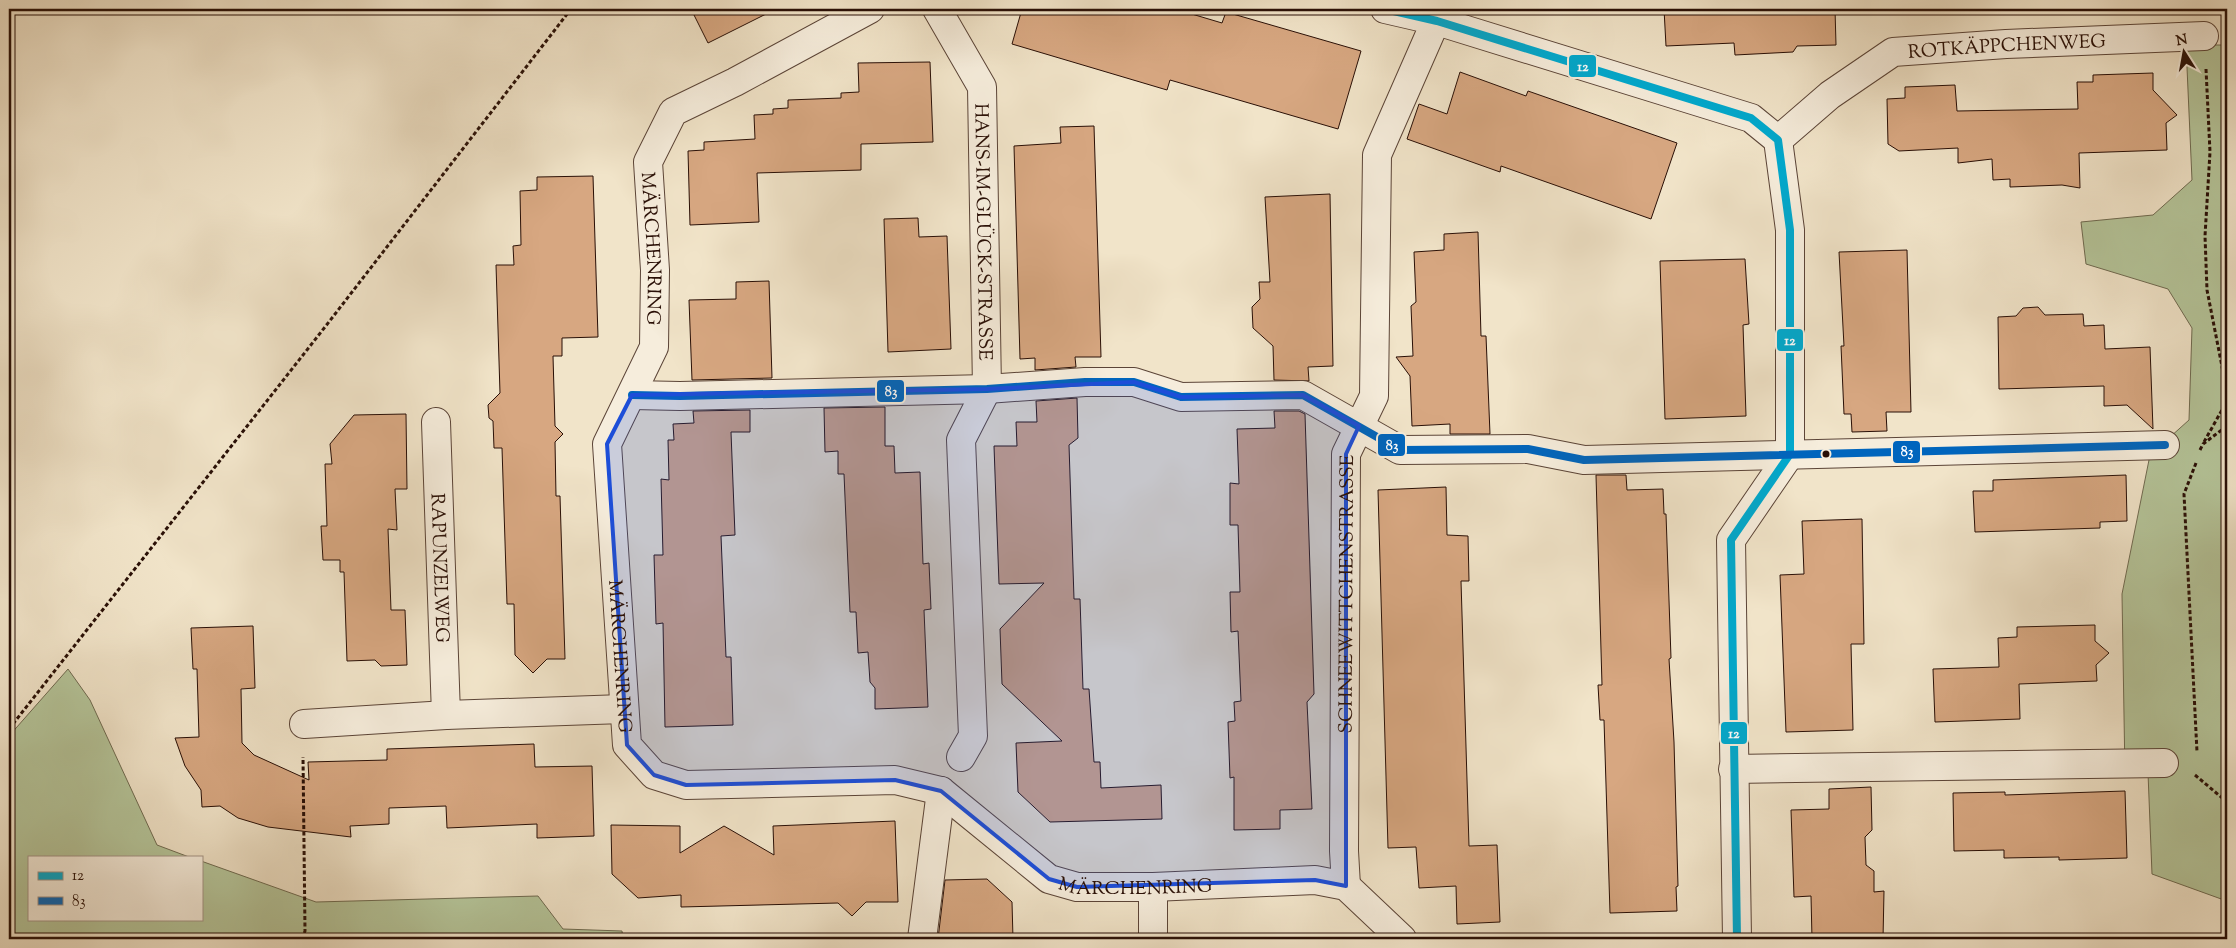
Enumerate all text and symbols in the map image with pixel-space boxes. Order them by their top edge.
north arrow [2158,28,2208,78]
street label: ROTKÄPPCHENWEG [1907,29,2106,67]
text: N [2175,30,2189,52]
line badge: 12 [1568,54,1597,78]
text: 12 [1577,58,1589,78]
street label: HANS-IM-GLÜCK-STRASSE [966,103,998,362]
street label: MÄRCHENRING [633,171,666,325]
line badge: 12 [1776,328,1804,352]
text: 12 [1784,332,1796,352]
line badge: 83 [876,379,905,403]
text: 83 [885,383,898,403]
line badge: 83 [1377,433,1406,457]
text: 83 [1386,437,1399,457]
line badge: 83 [1892,440,1921,464]
text: 83 [1901,443,1914,463]
unlabelled marker [1821,449,1831,459]
street label: SCHNEEWITTCHENSTRASSE [1334,454,1362,733]
street label: RAPUNZELWEG [422,493,455,643]
street label: MÄRCHENRING [600,579,637,734]
line badge: 12 [1720,721,1748,745]
text: 12 [1728,725,1740,745]
legend [28,856,202,920]
text: 12 [72,866,84,887]
street label: MÄRCHENRING [1055,871,1213,903]
text: 83 [72,892,86,913]

